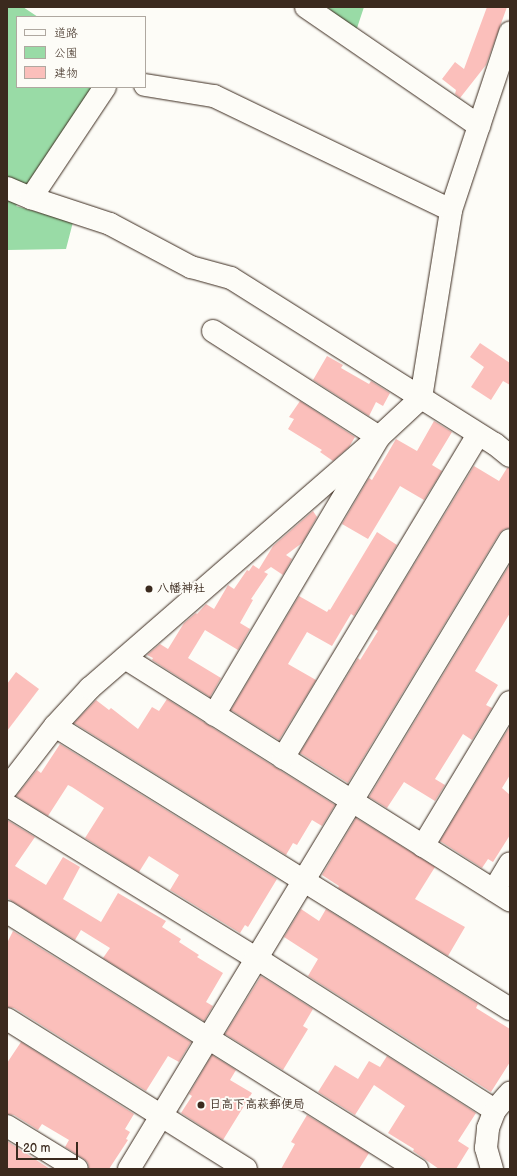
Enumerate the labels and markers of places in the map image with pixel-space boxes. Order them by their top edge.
place label: 八幡神社 [157,582,205,596]
marker: 八幡神社 [144,584,154,594]
place label: 日高下高萩郵便局 [209,1098,305,1112]
marker: 日高下高萩郵便局 [196,1100,206,1110]

